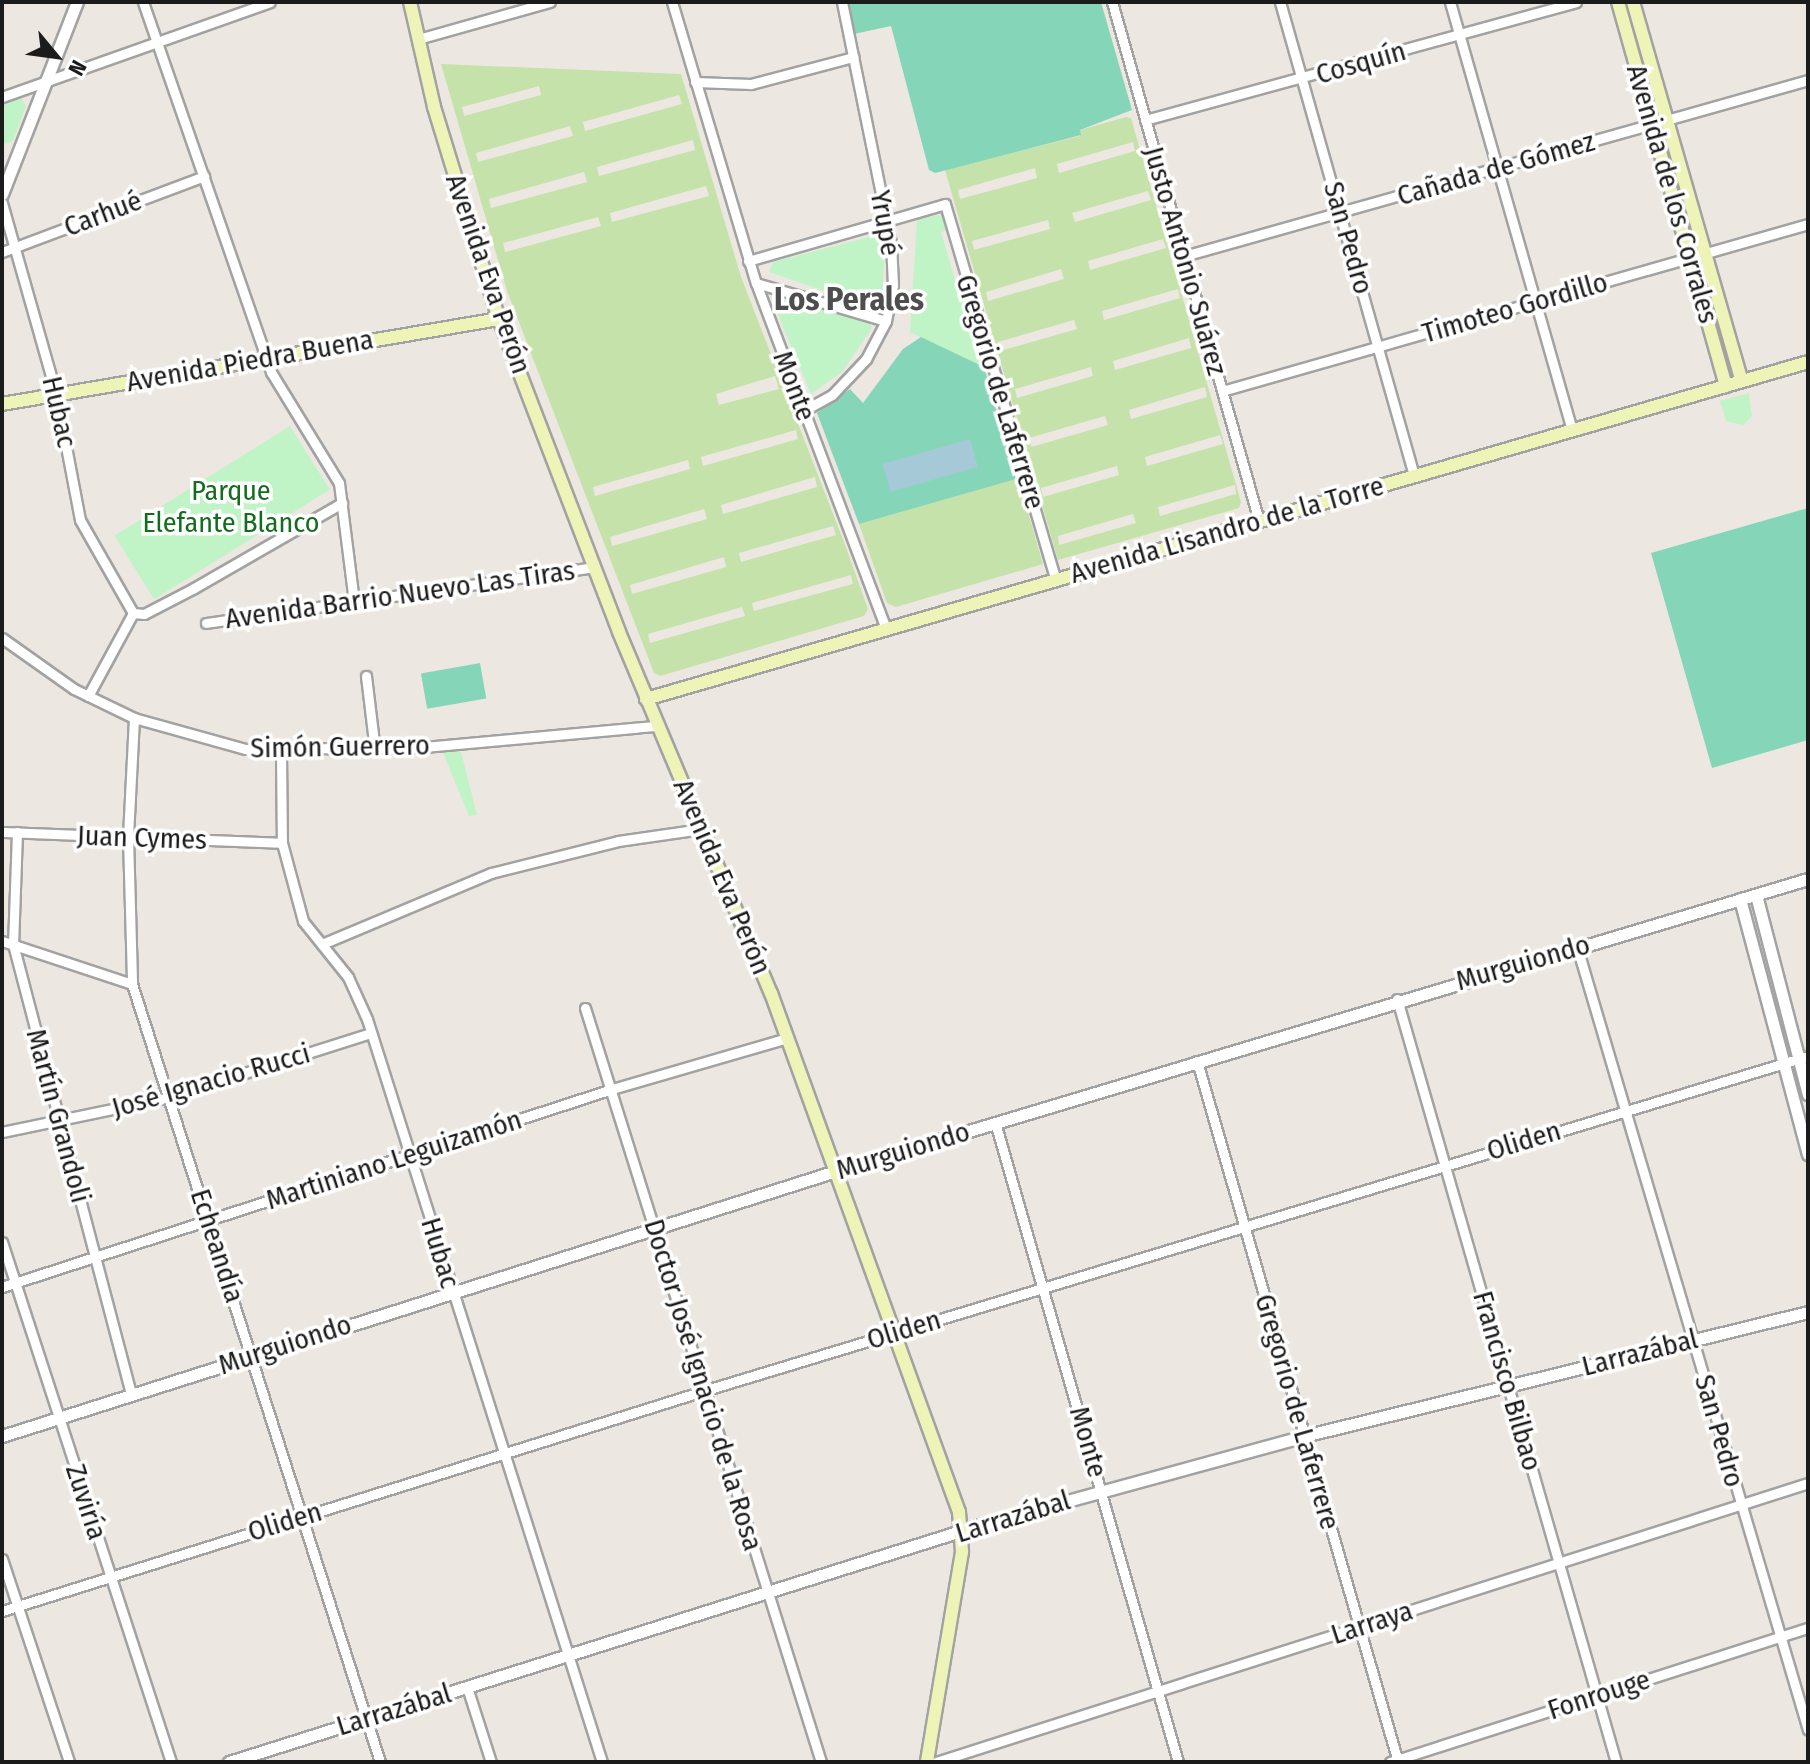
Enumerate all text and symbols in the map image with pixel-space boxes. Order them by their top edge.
north arrow [16,16,96,96]
street label: Cosquín [1312,34,1410,92]
text: N [62,56,92,80]
street label: Avenida de los Corrales [1619,61,1725,327]
street label: Cañada de Gómez [1393,125,1599,213]
street label: Justo Antonio Suárez [1136,143,1234,379]
street label: Avenida Eva Perón [438,170,538,378]
street label: San Pedro [1316,178,1380,298]
street label: Carhué [59,184,147,244]
street label: Yrupé [863,188,907,258]
street label: Timoteo Gordillo [1418,265,1612,351]
street label: Gregorio de Laferrere [948,271,1052,513]
district label: Los Perales [774,280,924,318]
street label: Avenida Piedra Buena [124,323,376,399]
street label: Monte [765,346,823,426]
street label: Hubac [35,373,83,451]
street label: Avenida Lisandro de la Torre [1066,469,1388,591]
park label: Parque Elefante Blanco [143,474,319,540]
street label: Avenida Barrio Nuevo Las Tiras [223,554,577,636]
street label: Simón Guerrero [250,729,430,765]
street label: Avenida Eva Perón [666,774,778,980]
street label: Juan Cymes [76,819,208,857]
street label: Murguiondo [1452,928,1594,998]
street label: Martín Grandoli [19,1025,97,1207]
street label: José Ignacio Rucci [108,1037,314,1125]
street label: Martiniano Leguizamón [262,1103,526,1217]
street label: Oliden [1483,1114,1565,1168]
street label: Murguiondo [832,1115,974,1187]
street label: Echeandía [183,1185,251,1307]
street label: Hubac [413,1214,467,1292]
street label: Doctor José Ignacio de la Rosa [637,1215,769,1555]
street label: Francisco Bilbao [1465,1287,1549,1475]
street label: Gregorio de Laferrere [1247,1290,1347,1534]
street label: Oliden [863,1303,945,1357]
street label: Murguiondo [214,1308,356,1382]
street label: Larrazábal [1579,1322,1701,1384]
street label: San Pedro [1687,1371,1751,1491]
street label: Monte [1062,1403,1114,1481]
street label: Zuviría [58,1460,114,1544]
street label: Larrazábal [952,1484,1074,1550]
street label: Oliden [244,1495,326,1549]
street label: Larraya [1327,1594,1417,1652]
street label: Fonrouge [1544,1663,1654,1727]
street label: Larrazábal [333,1677,455,1743]

